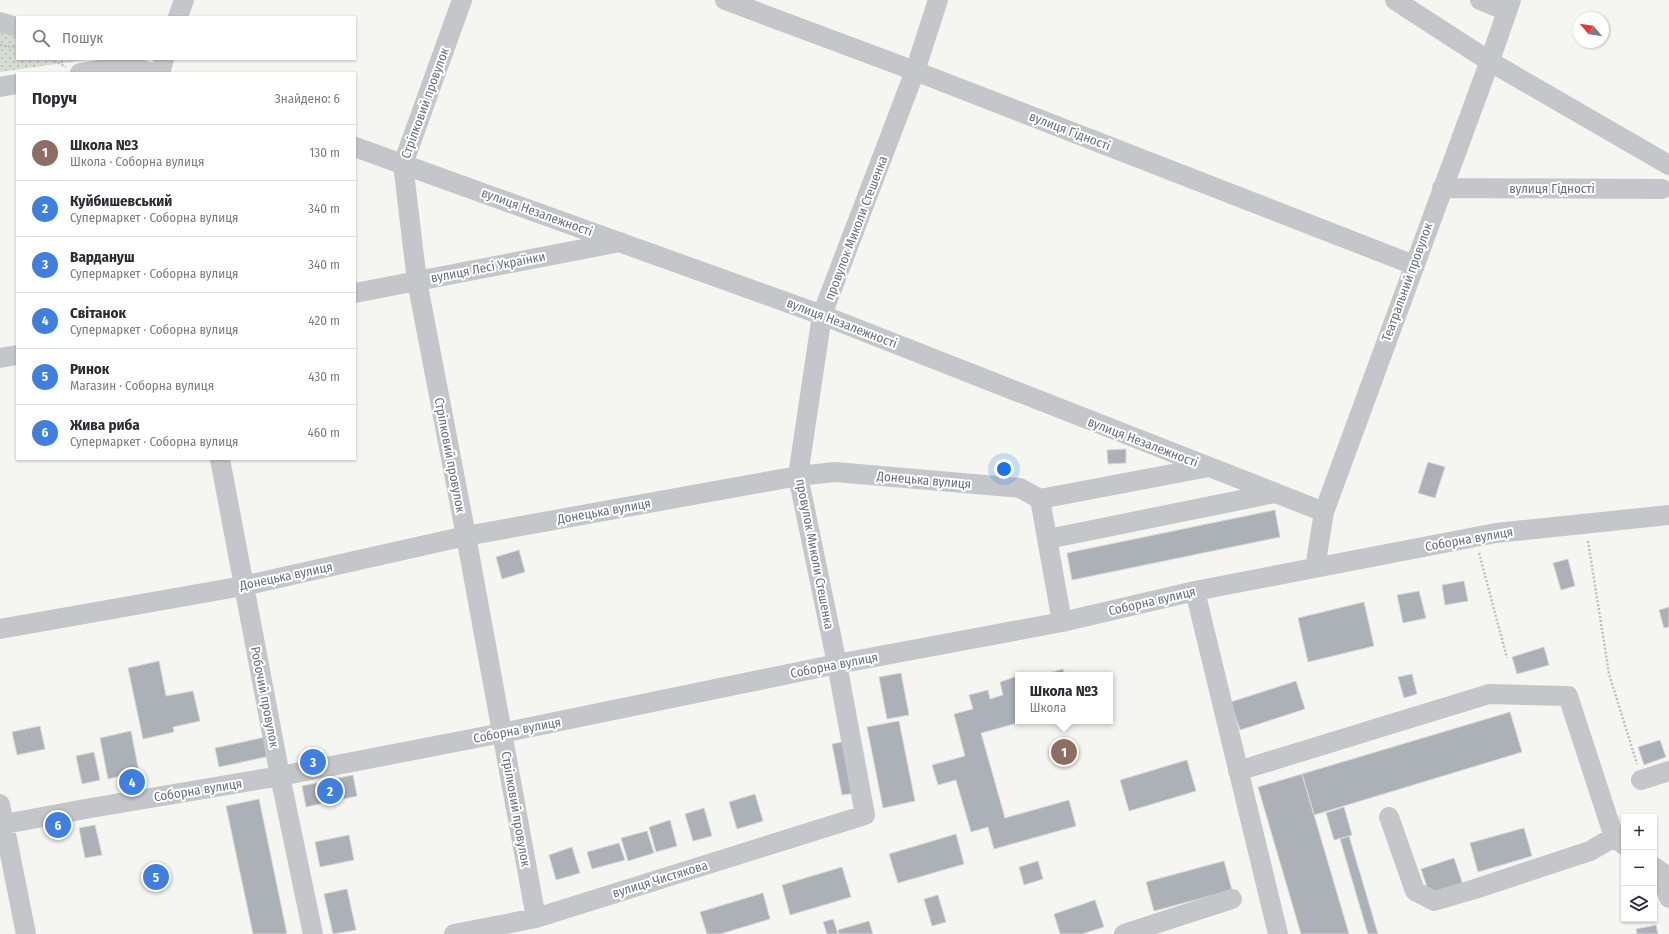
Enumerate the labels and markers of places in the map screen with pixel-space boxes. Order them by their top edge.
pin: 1 [1051,737,1077,767]
pin: 3 [300,747,326,777]
pin: 4 [119,767,145,797]
pin: 2 [317,776,343,806]
pin: 6 [45,810,71,840]
pin: 5 [143,862,169,892]

